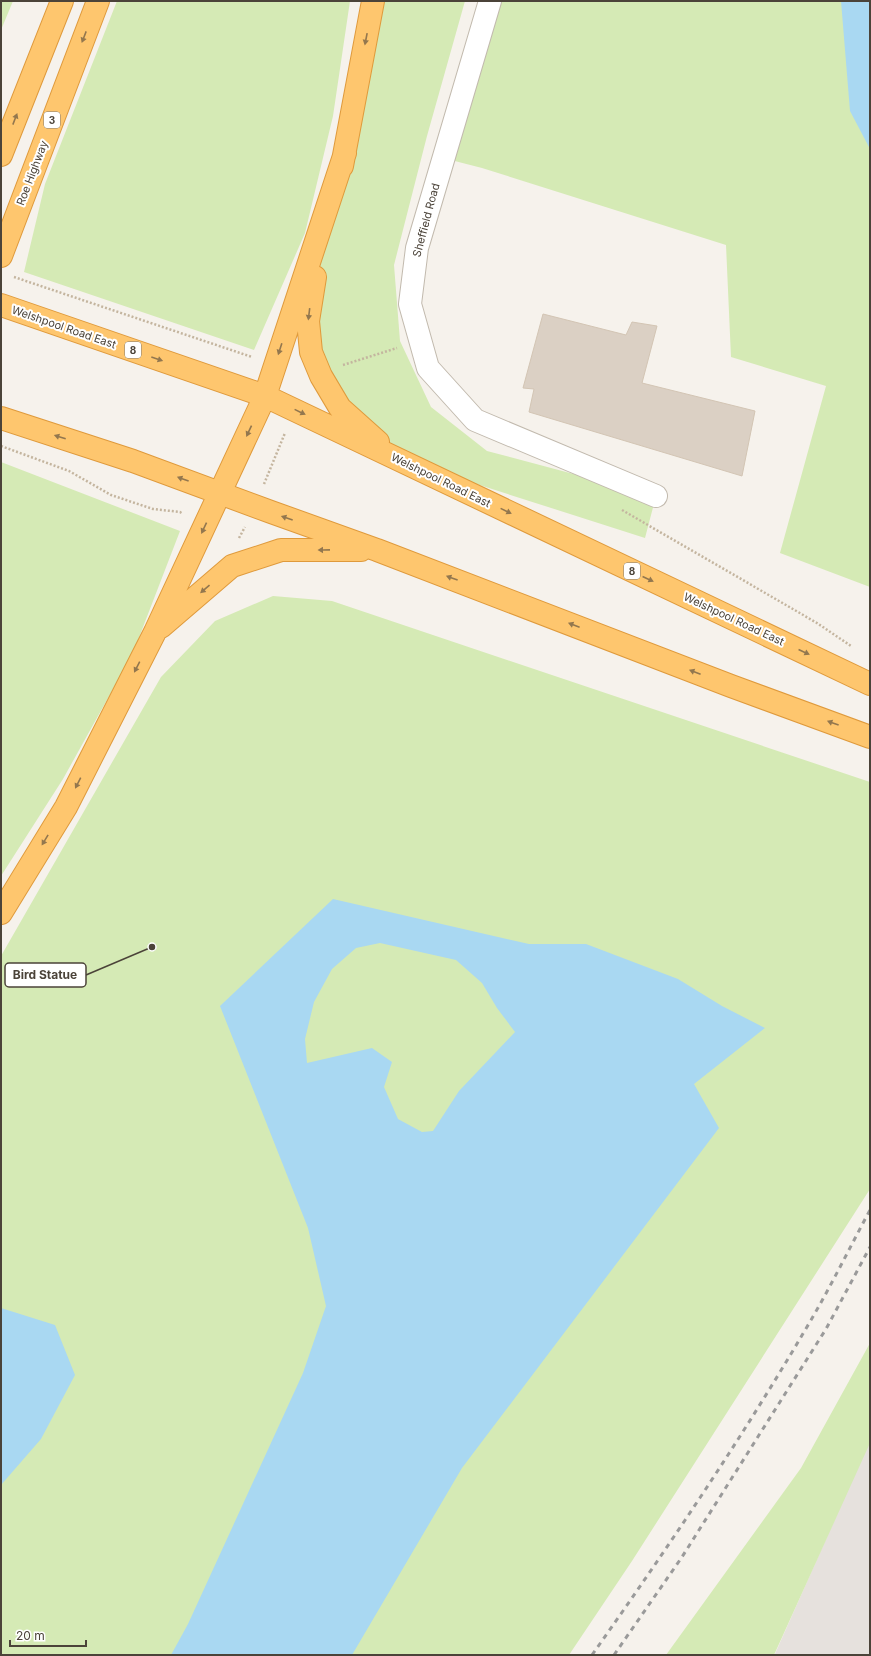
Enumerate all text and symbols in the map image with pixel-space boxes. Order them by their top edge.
one-way arrow [81,32,87,44]
one-way arrow [363,33,369,45]
road number: 3 [44,112,60,128]
one-way arrow [12,113,18,125]
street label: Roe Highway [13,139,51,207]
street label: Sheffield Road [409,182,443,258]
street label: Welshpool Road East [10,303,118,352]
one-way arrow [306,308,312,320]
road number: 8 [125,342,141,358]
one-way arrow [276,344,282,356]
one-way arrow [152,356,164,362]
one-way arrow [295,409,306,415]
one-way arrow [246,425,252,437]
one-way arrow [54,434,66,440]
street label: Welshpool Road East [389,450,493,510]
one-way arrow [177,476,189,482]
one-way arrow [500,508,511,514]
one-way arrow [281,515,293,521]
one-way arrow [201,522,207,534]
one-way arrow [317,547,330,553]
road number: 8 [624,563,640,579]
one-way arrow [446,574,458,580]
one-way arrow [643,576,654,582]
one-way arrow [199,585,210,594]
street label: Welshpool Road East [682,590,787,649]
one-way arrow [568,622,579,628]
one-way arrow [798,649,810,655]
one-way arrow [134,661,140,673]
one-way arrow [688,668,700,674]
one-way arrow [827,720,839,726]
one-way arrow [75,777,81,788]
one-way arrow [42,834,49,846]
callout: Bird Statue [5,963,86,987]
text: Bird Statue [13,967,77,982]
scale bar [10,1622,86,1648]
text: 20 m [16,1628,45,1643]

